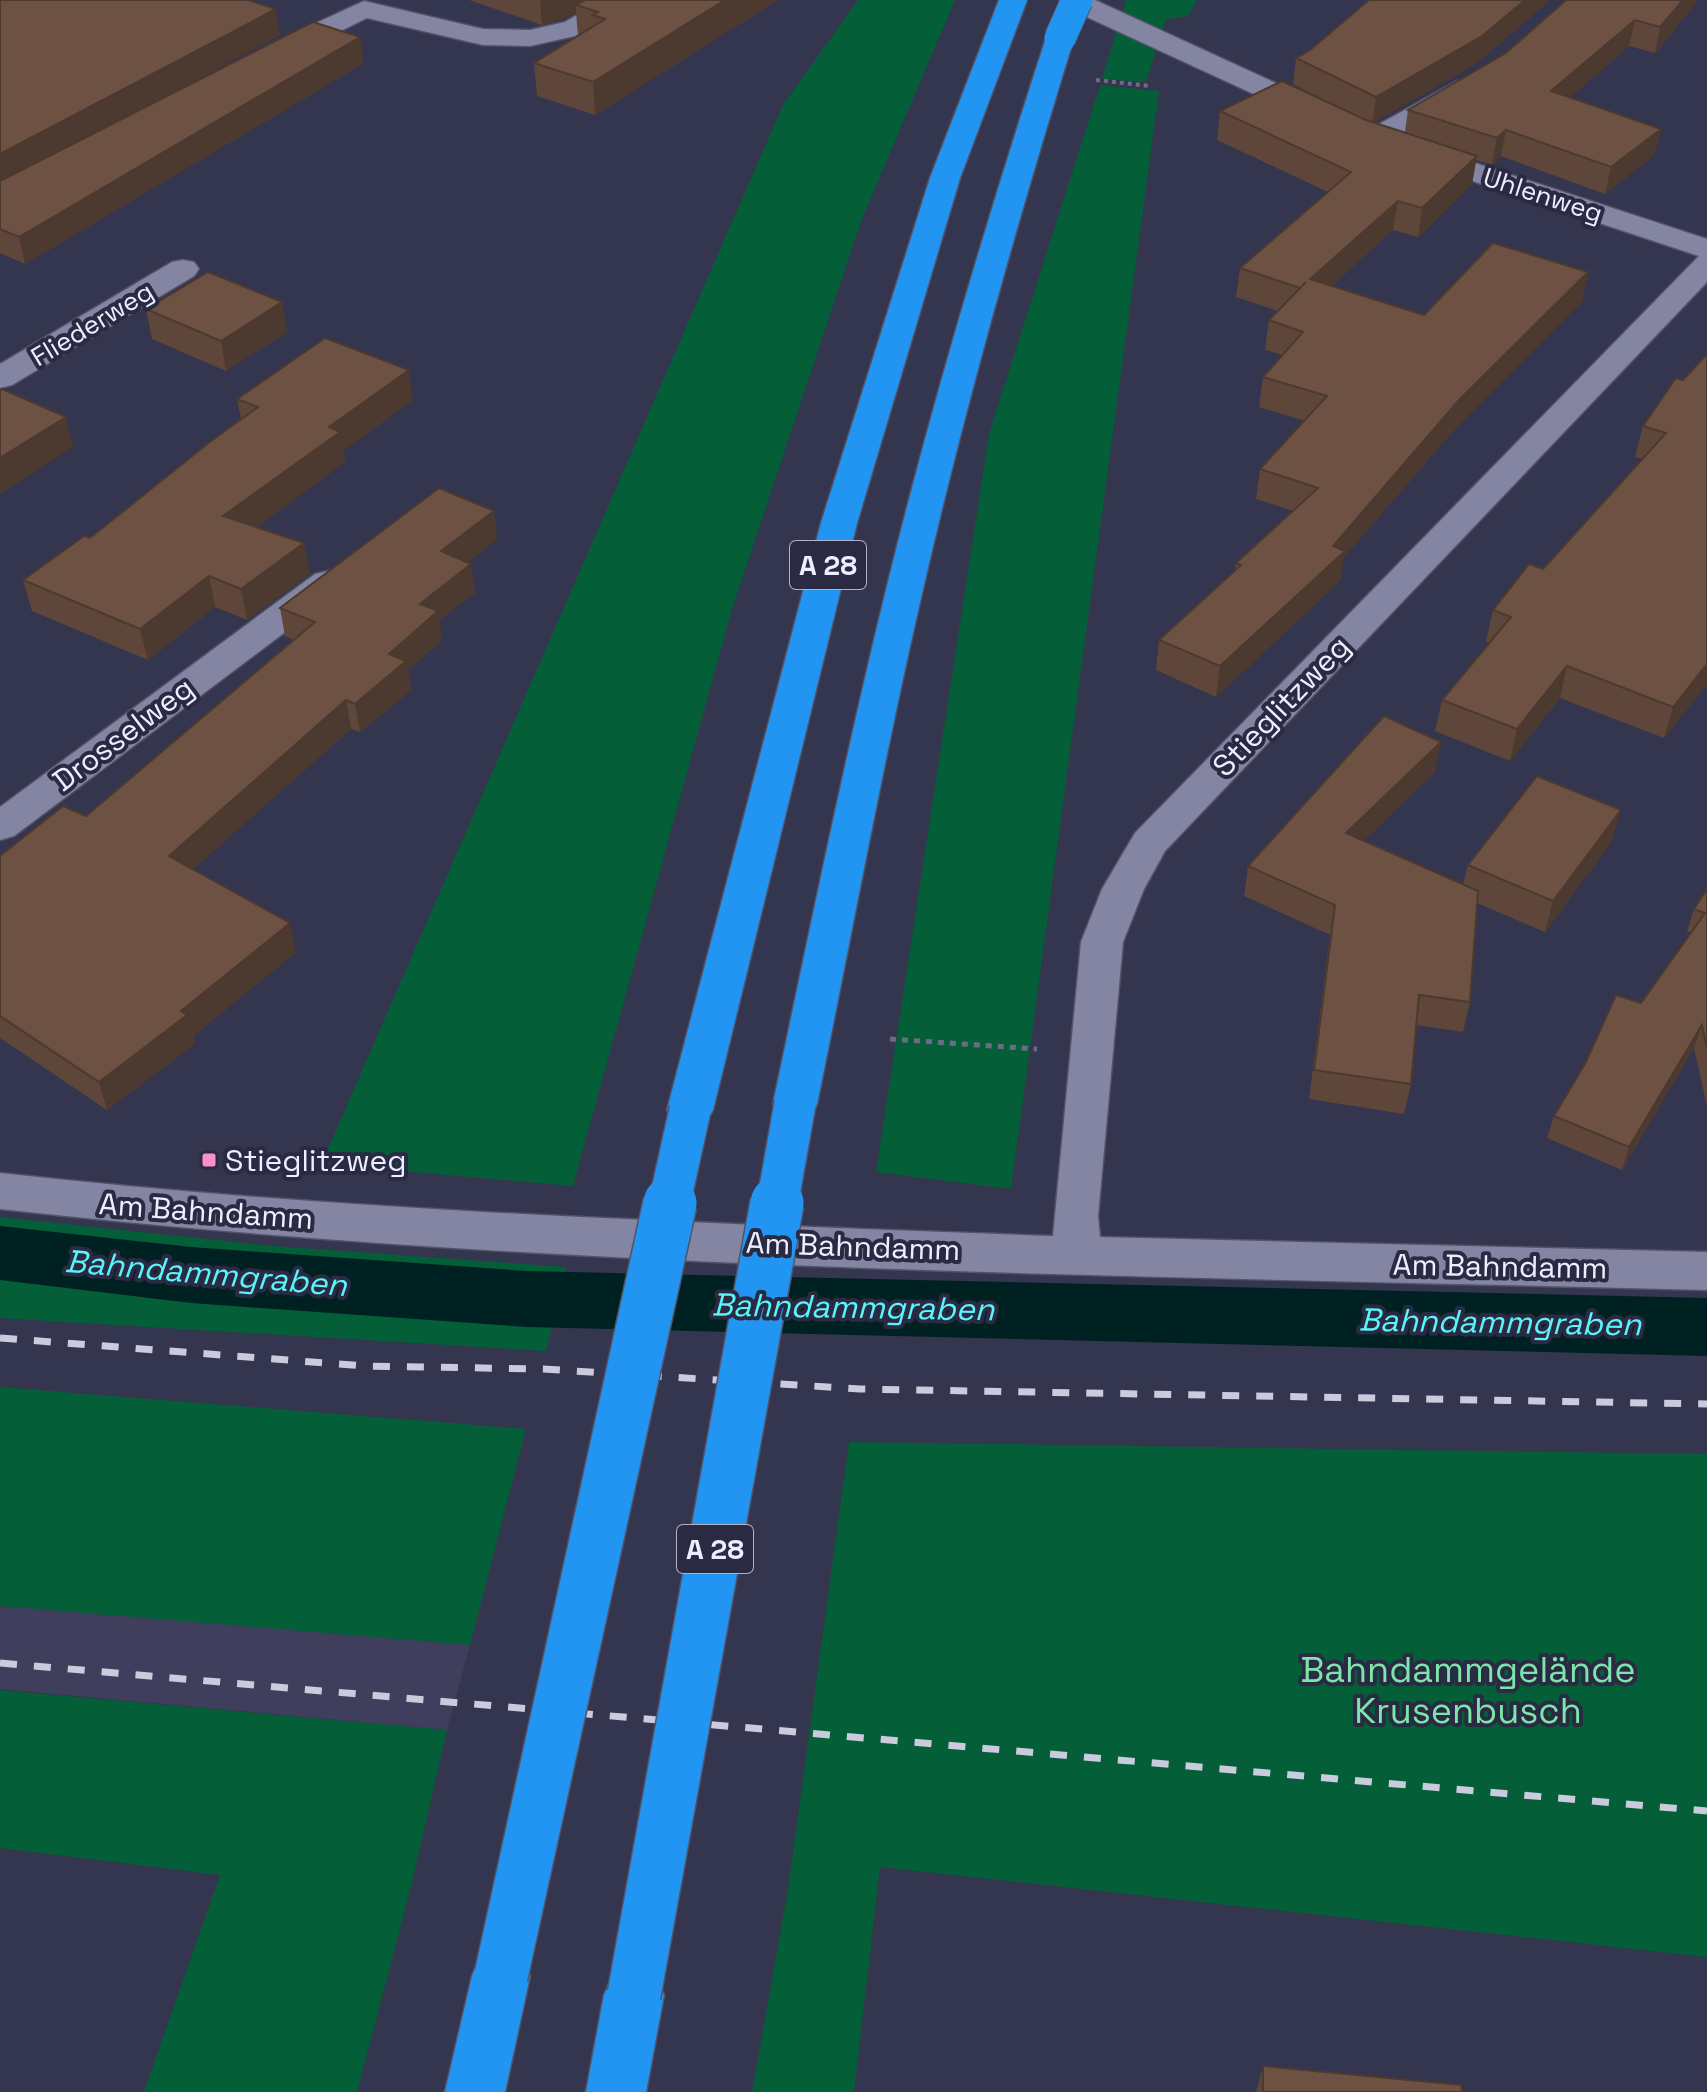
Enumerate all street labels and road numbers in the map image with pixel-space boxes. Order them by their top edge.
street label: Uhlenweg [1479,160,1607,230]
street label: Fliederweg [25,274,159,374]
road number: A 28 [790,541,866,589]
street label: Stieglitzweg [1204,627,1358,785]
street label: Drosselweg [45,668,201,800]
street label: Am Bahndamm [98,1184,314,1238]
street label: Am Bahndamm [745,1223,961,1269]
street label: Am Bahndamm [1392,1245,1608,1287]
road number: A 28 [677,1525,753,1573]

